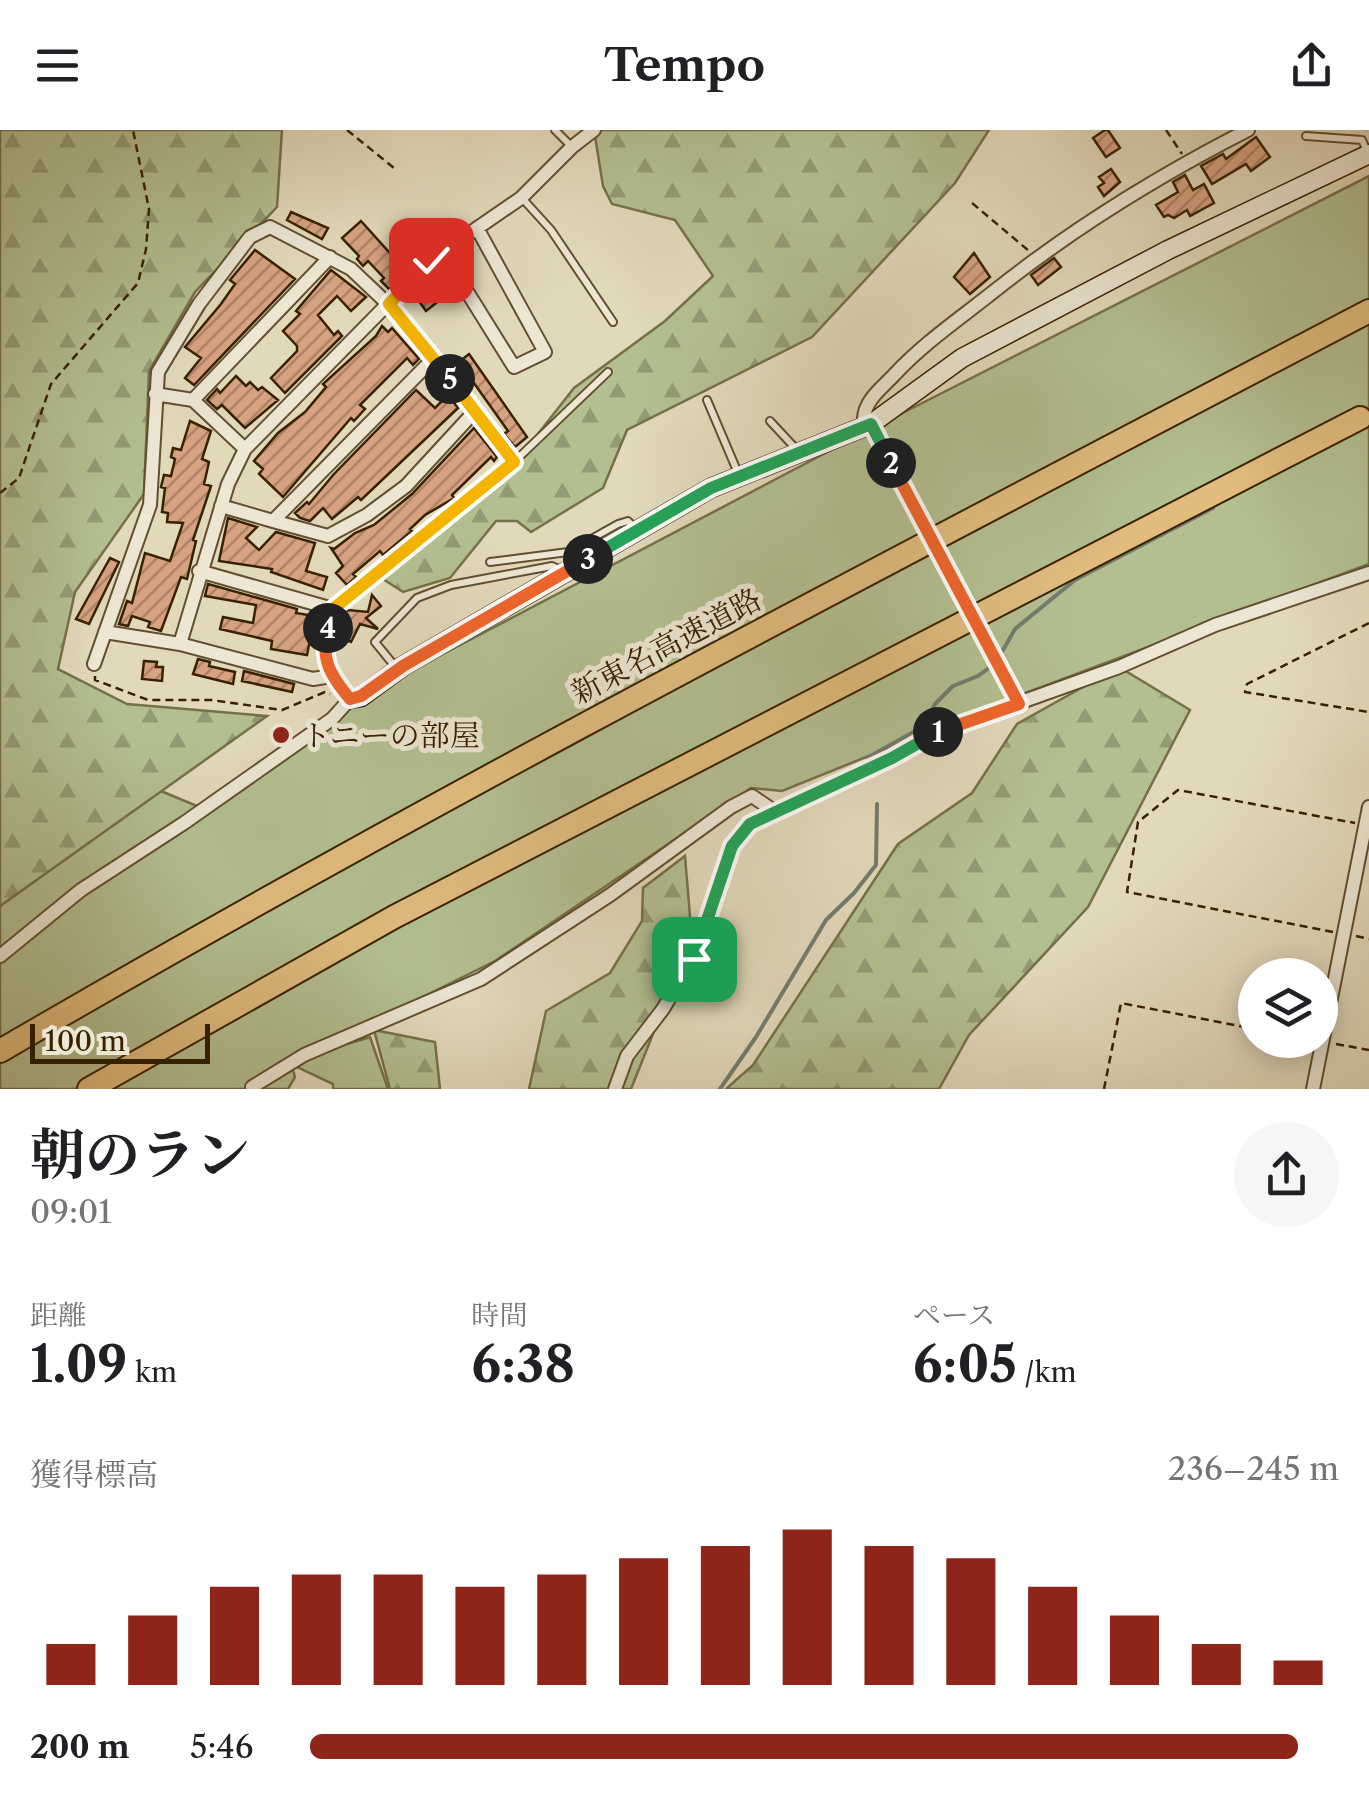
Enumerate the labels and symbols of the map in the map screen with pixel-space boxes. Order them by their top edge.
pin [389,218,474,303]
pin: 5 [425,354,475,404]
pin: 2 [866,438,916,488]
pin: 3 [563,534,613,584]
street label: 新東名高速道路 [565,580,767,712]
pin: 4 [303,603,353,653]
pin: 1 [913,707,963,757]
place label: トニーの部屋 [301,717,480,754]
marker: トニーの部屋 [270,724,292,746]
pin [652,917,737,1002]
scale bar [30,1019,210,1064]

